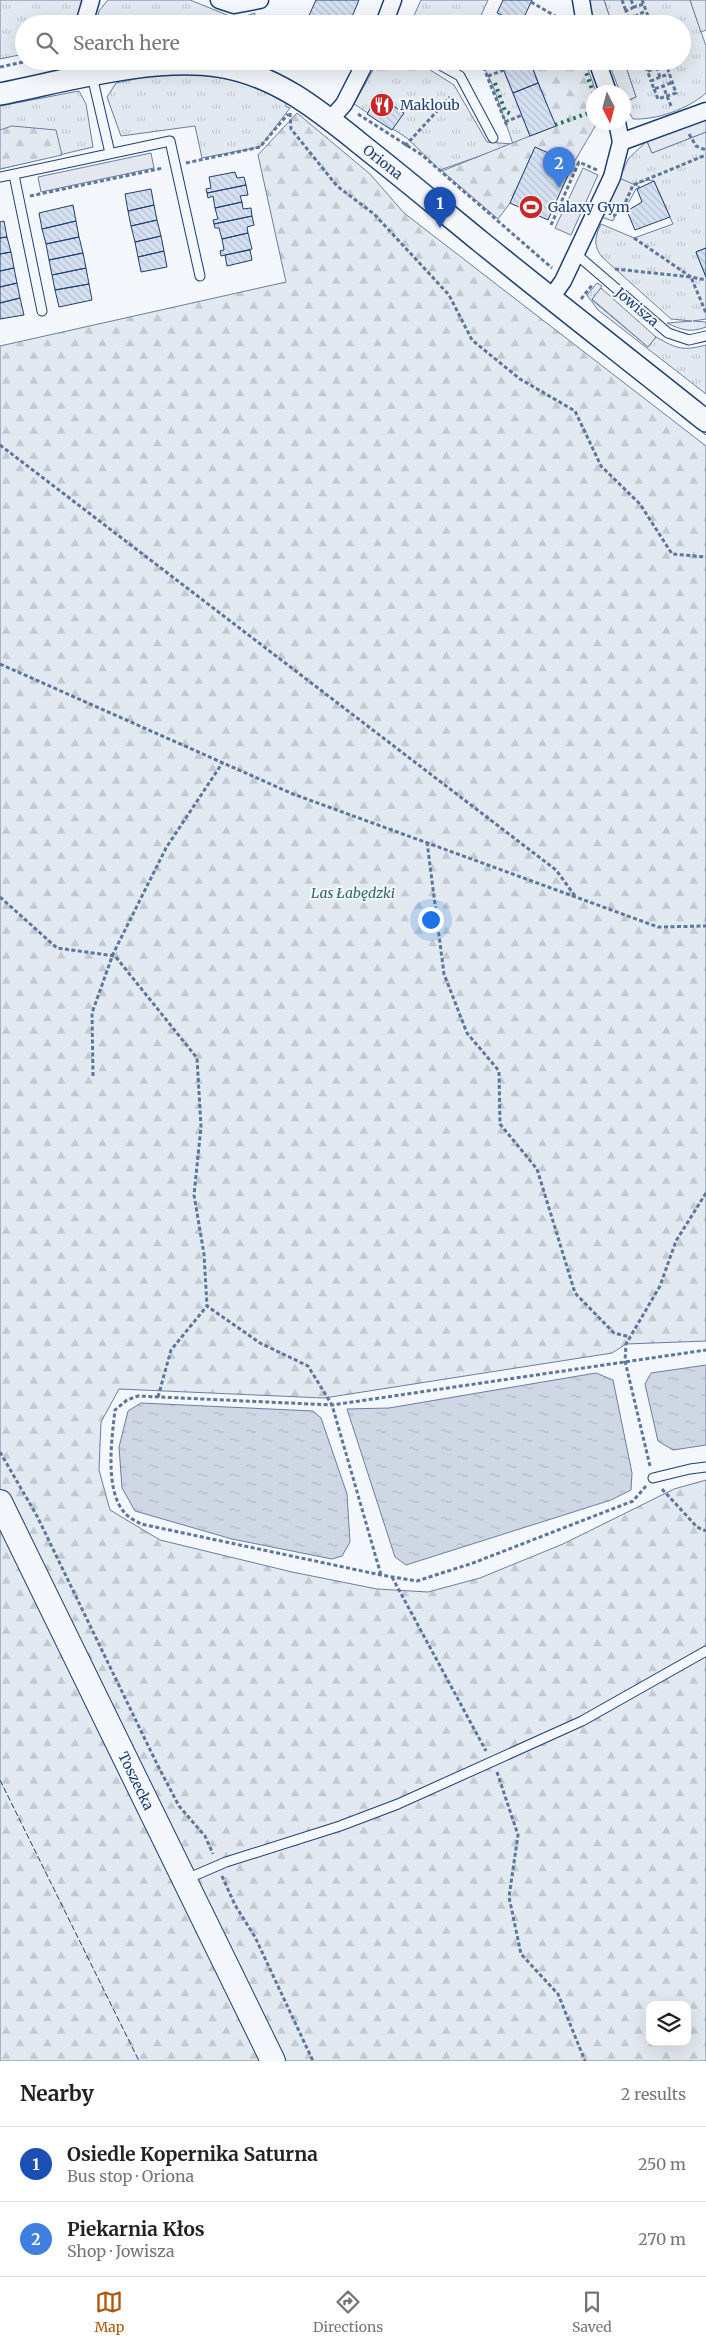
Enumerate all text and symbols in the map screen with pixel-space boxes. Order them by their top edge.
search box [15,15,691,70]
icon: search [33,29,61,57]
text: Search here [73,31,180,55]
north arrow [586,85,631,130]
restaurant icon: Makloub [369,92,395,118]
place label: Makloub [400,96,460,114]
street label: Oriona [359,141,407,184]
pin: 2 [543,147,575,188]
pin: 1 [424,187,456,228]
sports icon: Galaxy Gym [518,194,544,220]
place label: Galaxy Gym [548,198,630,216]
street label: Jowisza [611,283,663,331]
park label: Las Łabędzki [311,884,395,902]
your location [418,907,444,933]
street label: Toszecka [114,1749,158,1814]
map controls [646,2001,691,2046]
button: layers [646,2001,691,2046]
text: Nearby [20,2080,94,2107]
text: 2 results [621,2084,686,2104]
text: Osiedle Kopernika Saturna [67,2142,318,2166]
text: 1 [32,2154,40,2174]
text: 250 m [638,2154,686,2174]
text: Bus stop · Oriona [67,2166,194,2186]
text: Piekarnia Kłos [67,2217,205,2241]
text: 2 [31,2229,41,2249]
text: 270 m [638,2229,686,2249]
text: Shop · Jowisza [67,2241,175,2261]
tab: Map [94,2288,124,2336]
tab: Directions [313,2288,383,2336]
tab: Saved [572,2288,612,2336]

